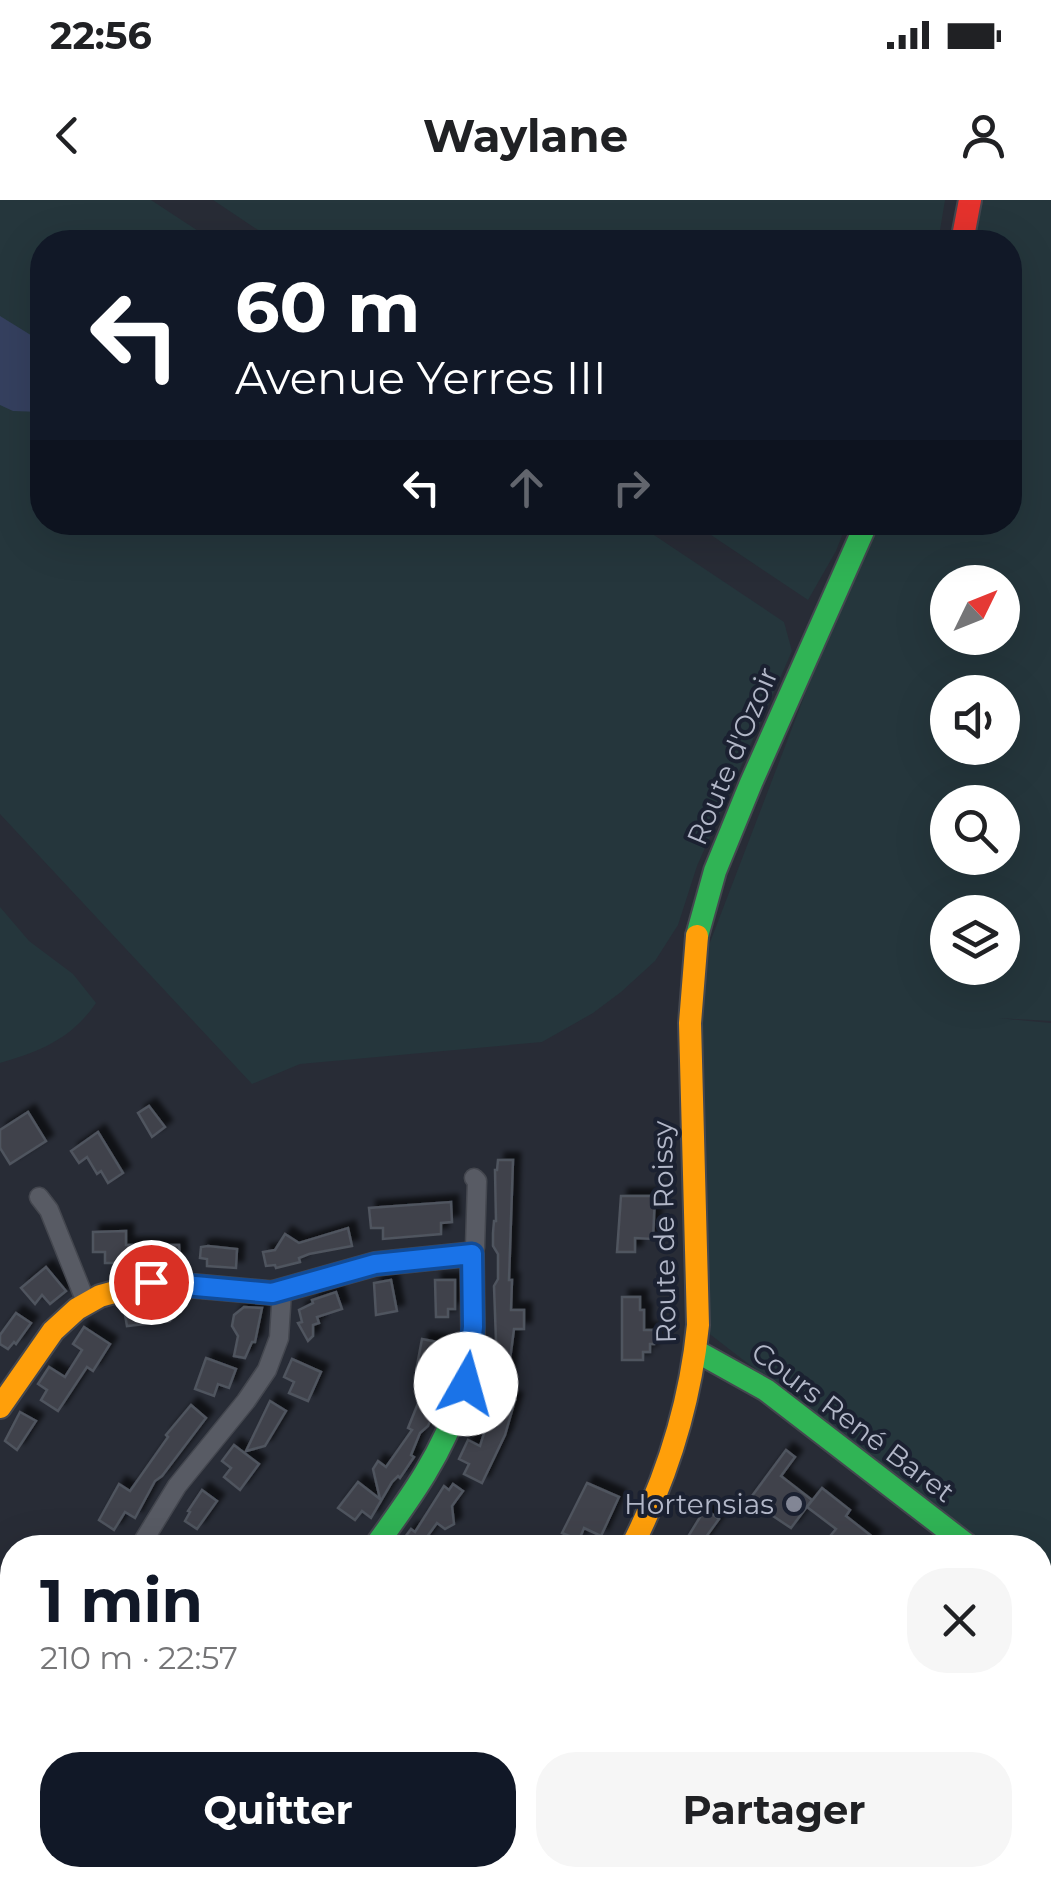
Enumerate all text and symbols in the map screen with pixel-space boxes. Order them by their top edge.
text: 22:56 [50,12,152,59]
icon: back [40,108,95,163]
text: Waylane [423,108,628,163]
icon: person [956,108,1011,163]
text: 60 m [235,264,420,350]
icon: left [70,270,200,400]
text: Avenue Yerres III [235,350,607,405]
icon: left [394,460,449,515]
icon: ahead [499,460,554,515]
icon: right [604,460,659,515]
north arrow [930,565,1020,655]
map controls [930,565,1020,985]
street label: Route d'Ozoir [679,662,785,850]
button: sound [930,675,1020,765]
button: search [930,785,1020,875]
button: layers [930,895,1020,985]
street label: Route de Roissy [645,1120,683,1344]
pin [109,1240,194,1325]
icon: arrive [124,1255,179,1310]
position arrow [414,1332,518,1436]
street label: Cours René Baret [745,1335,961,1509]
place label: Hortensias [624,1487,774,1521]
marker: Hortensias [783,1493,805,1515]
text: 1 min [40,1564,203,1637]
button: close [907,1568,1012,1673]
text: 210 m · 22:57 [40,1638,238,1677]
button: Quitter [40,1752,516,1867]
button: Partager [536,1752,1012,1867]

